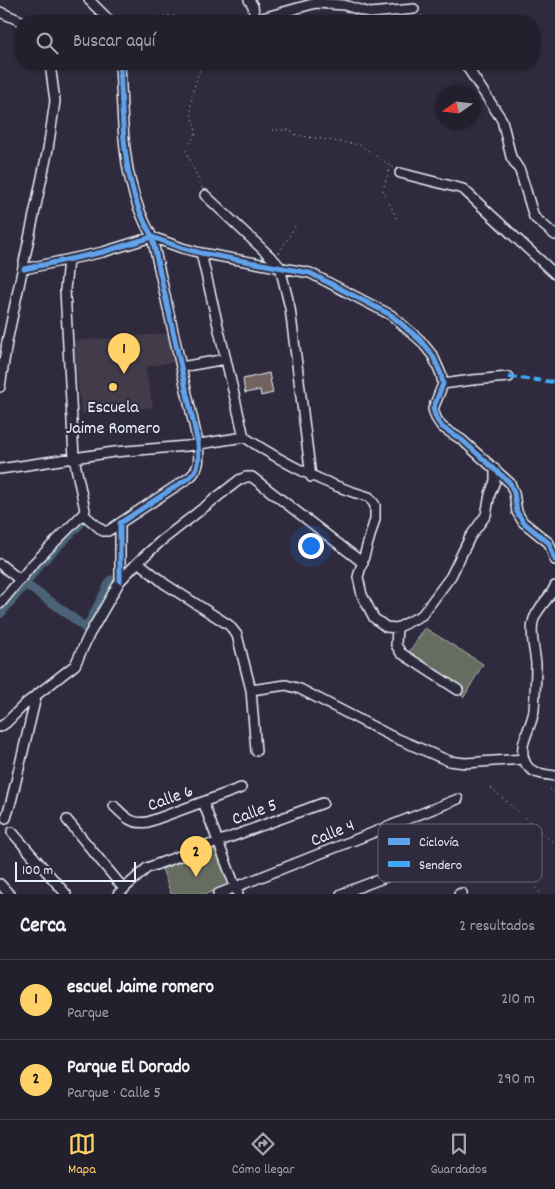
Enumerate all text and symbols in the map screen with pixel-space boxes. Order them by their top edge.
search box [15,15,540,70]
icon: search [33,29,61,57]
text: Buscar aquí [73,29,155,56]
north arrow [435,85,480,130]
pin: 1 [108,333,140,374]
marker: Escuela Jaime Romero [107,381,119,393]
place label: Escuela Jaime Romero [66,396,160,442]
your location [298,533,324,559]
street label: Calle 6 [145,780,197,819]
street label: Calle 5 [229,794,281,833]
street label: Calle 4 [307,814,359,854]
legend [378,824,542,882]
text: Ciclovía [419,833,459,853]
pin: 2 [180,836,212,877]
text: Sendero [419,856,462,876]
scale bar [15,859,136,882]
text: 100 m [22,861,53,881]
text: Cerca [20,912,66,942]
text: 2 resultados [459,915,535,938]
text: escuel Jaime romero [67,975,214,1002]
text: 1 [34,988,38,1011]
text: 210 m [501,988,535,1011]
text: Parque [67,1002,109,1025]
text: Parque El Dorado [67,1055,190,1082]
text: 2 [33,1068,40,1091]
text: 290 m [497,1068,535,1091]
text: Parque · Calle 5 [67,1082,161,1105]
tab: Mapa [68,1130,96,1180]
tab: Cómo llegar [232,1130,295,1180]
tab: Guardados [430,1130,487,1180]

